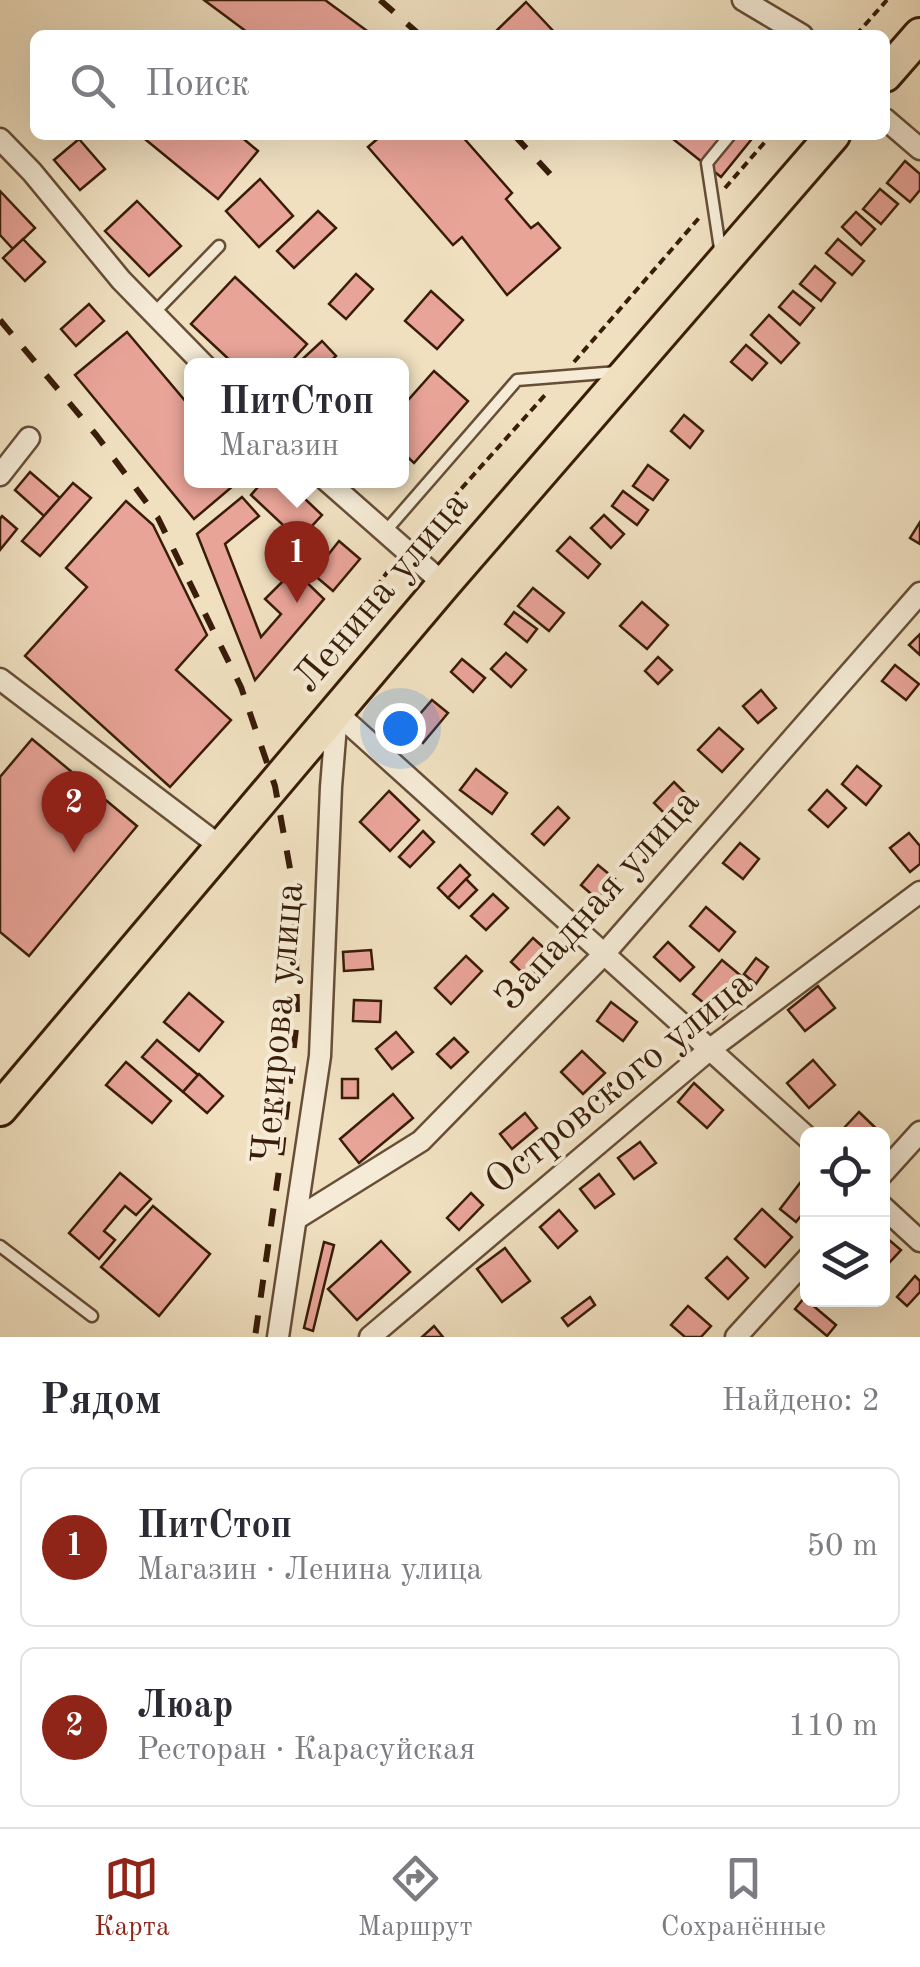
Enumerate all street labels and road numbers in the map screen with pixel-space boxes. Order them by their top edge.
street label: Ленина улица [287,485,477,701]
street label: Западная улица [490,783,708,1019]
street label: Чекирова улица [248,880,312,1165]
street label: Островского улица [479,964,761,1203]

